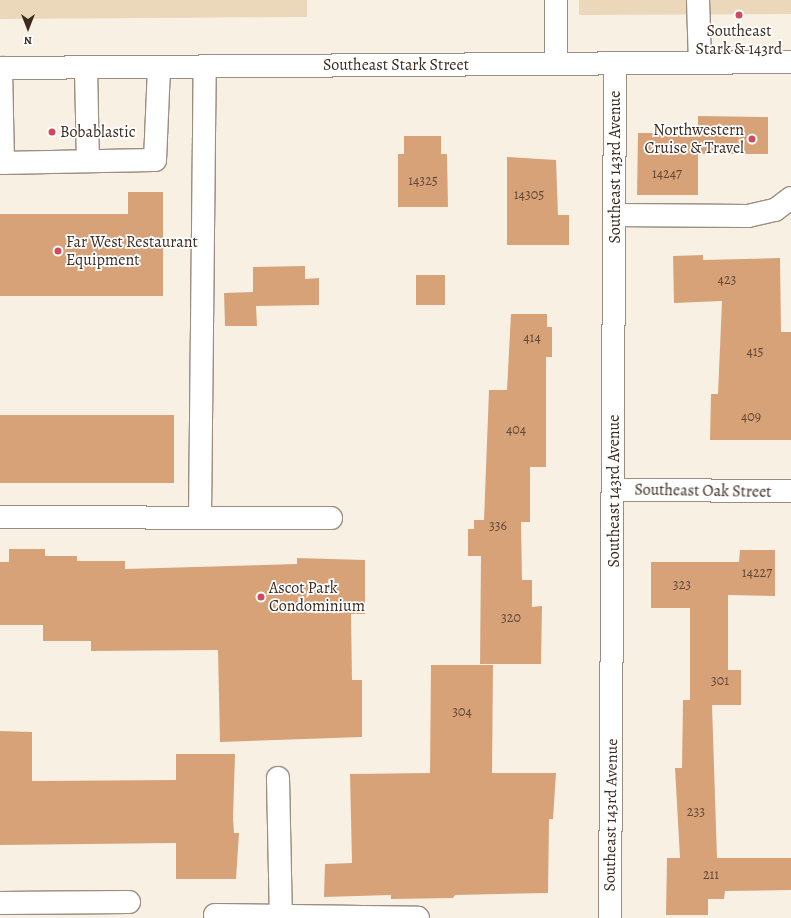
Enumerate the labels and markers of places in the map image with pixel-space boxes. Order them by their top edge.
marker: Southeast Stark & 143rd [734,10,744,20]
place label: Southeast Stark & 143rd [696,21,782,59]
place label: Northwestern Cruise & Travel [645,120,744,158]
place label: Bobablastic [60,122,135,142]
marker: Bobablastic [47,127,57,137]
marker: Northwestern Cruise & Travel [747,134,757,144]
place label: Far West Restaurant Equipment [66,232,198,270]
marker: Far West Restaurant Equipment [53,246,63,256]
place label: Ascot Park Condominium [269,578,365,616]
marker: Ascot Park Condominium [256,592,266,602]

